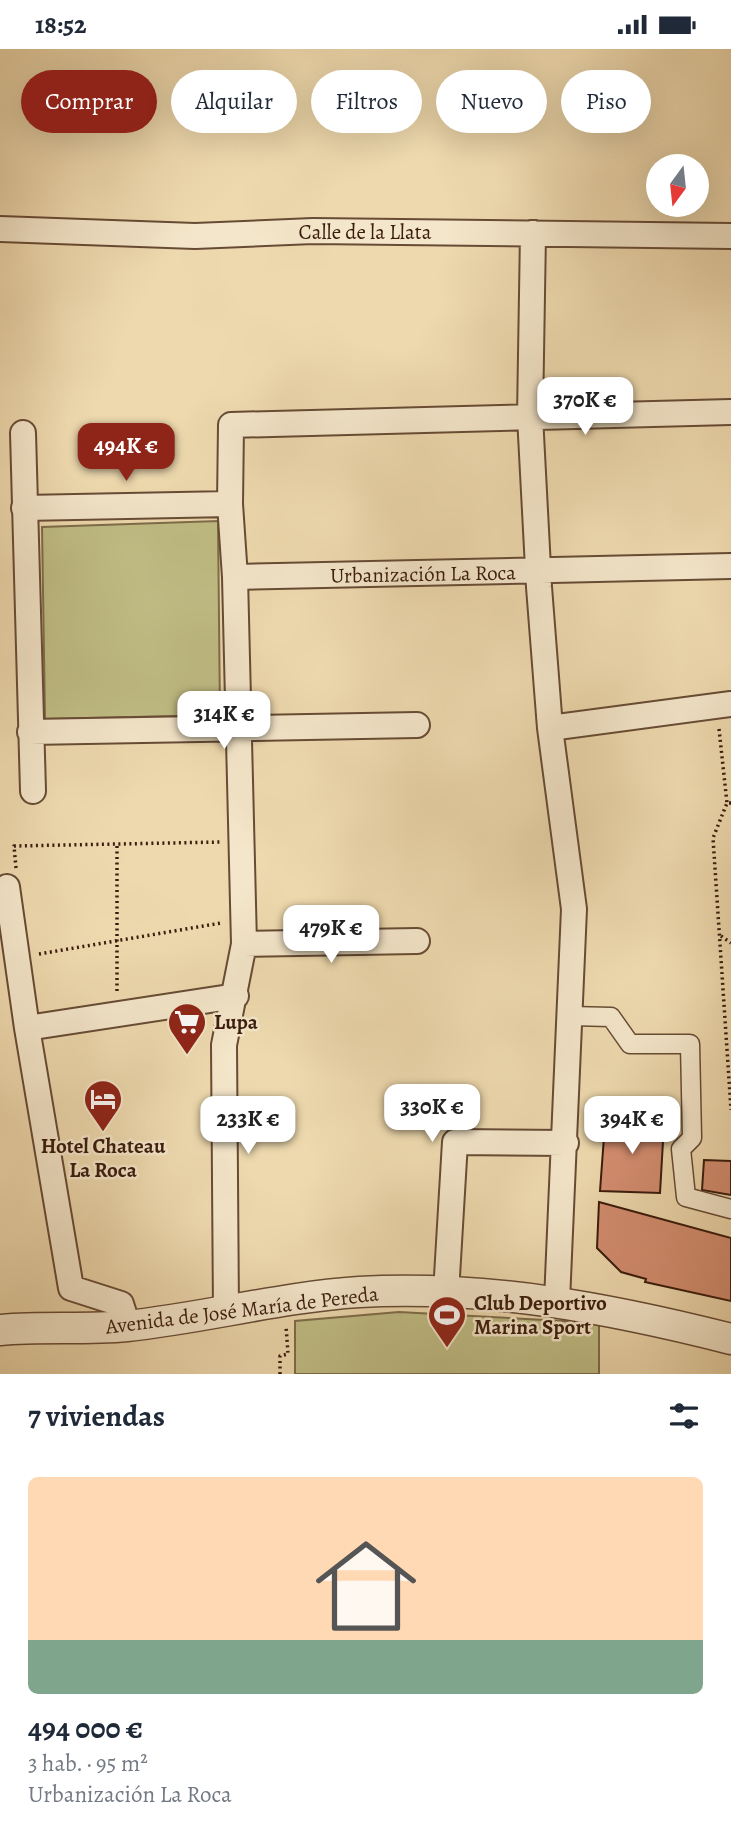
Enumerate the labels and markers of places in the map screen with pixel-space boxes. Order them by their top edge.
pin: 370K € [528,377,642,437]
pin: 494K € [69,423,183,483]
pin: 314K € [167,691,281,751]
pin: 479K € [274,905,388,965]
supermarket icon: Lupa [166,1001,208,1056]
place label: Lupa [214,1008,259,1036]
hotel icon: Hotel Chateau La Roca [82,1078,124,1133]
pin: 330K € [375,1085,489,1144]
pin: 233K € [191,1097,305,1156]
pin: 394K € [575,1097,689,1156]
place label: Hotel Chateau La Roca [41,1132,166,1184]
place label: Club Deportivo Marina Sport [474,1289,607,1341]
sports icon: Club Deportivo Marina Sport [426,1294,468,1349]

